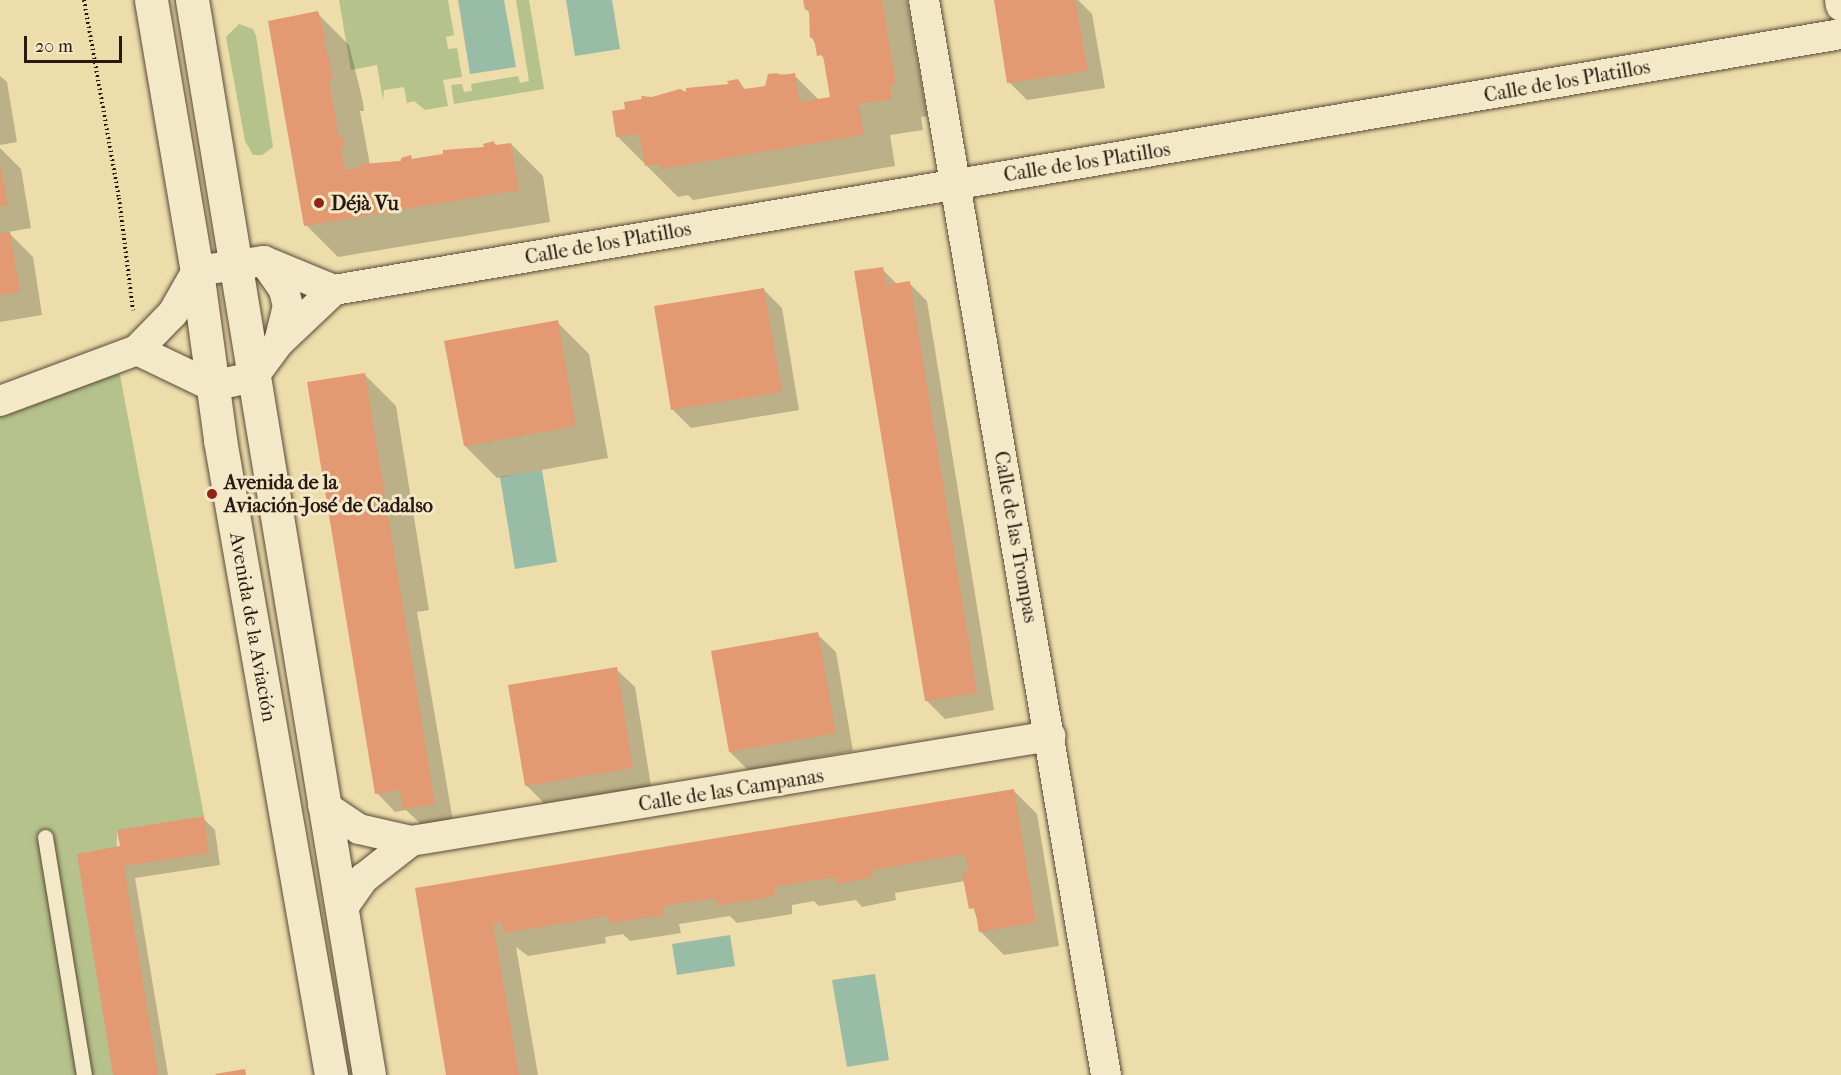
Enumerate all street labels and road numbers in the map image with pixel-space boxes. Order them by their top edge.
street label: Calle de los Platillos [1482,55,1652,107]
street label: Calle de los Platillos [1002,137,1172,187]
street label: Calle de los Platillos [523,217,693,269]
street label: Calle de las Trompas [989,449,1043,625]
street label: Avenida de la Aviación [225,530,281,724]
street label: Calle de las Campanas [637,764,825,816]

